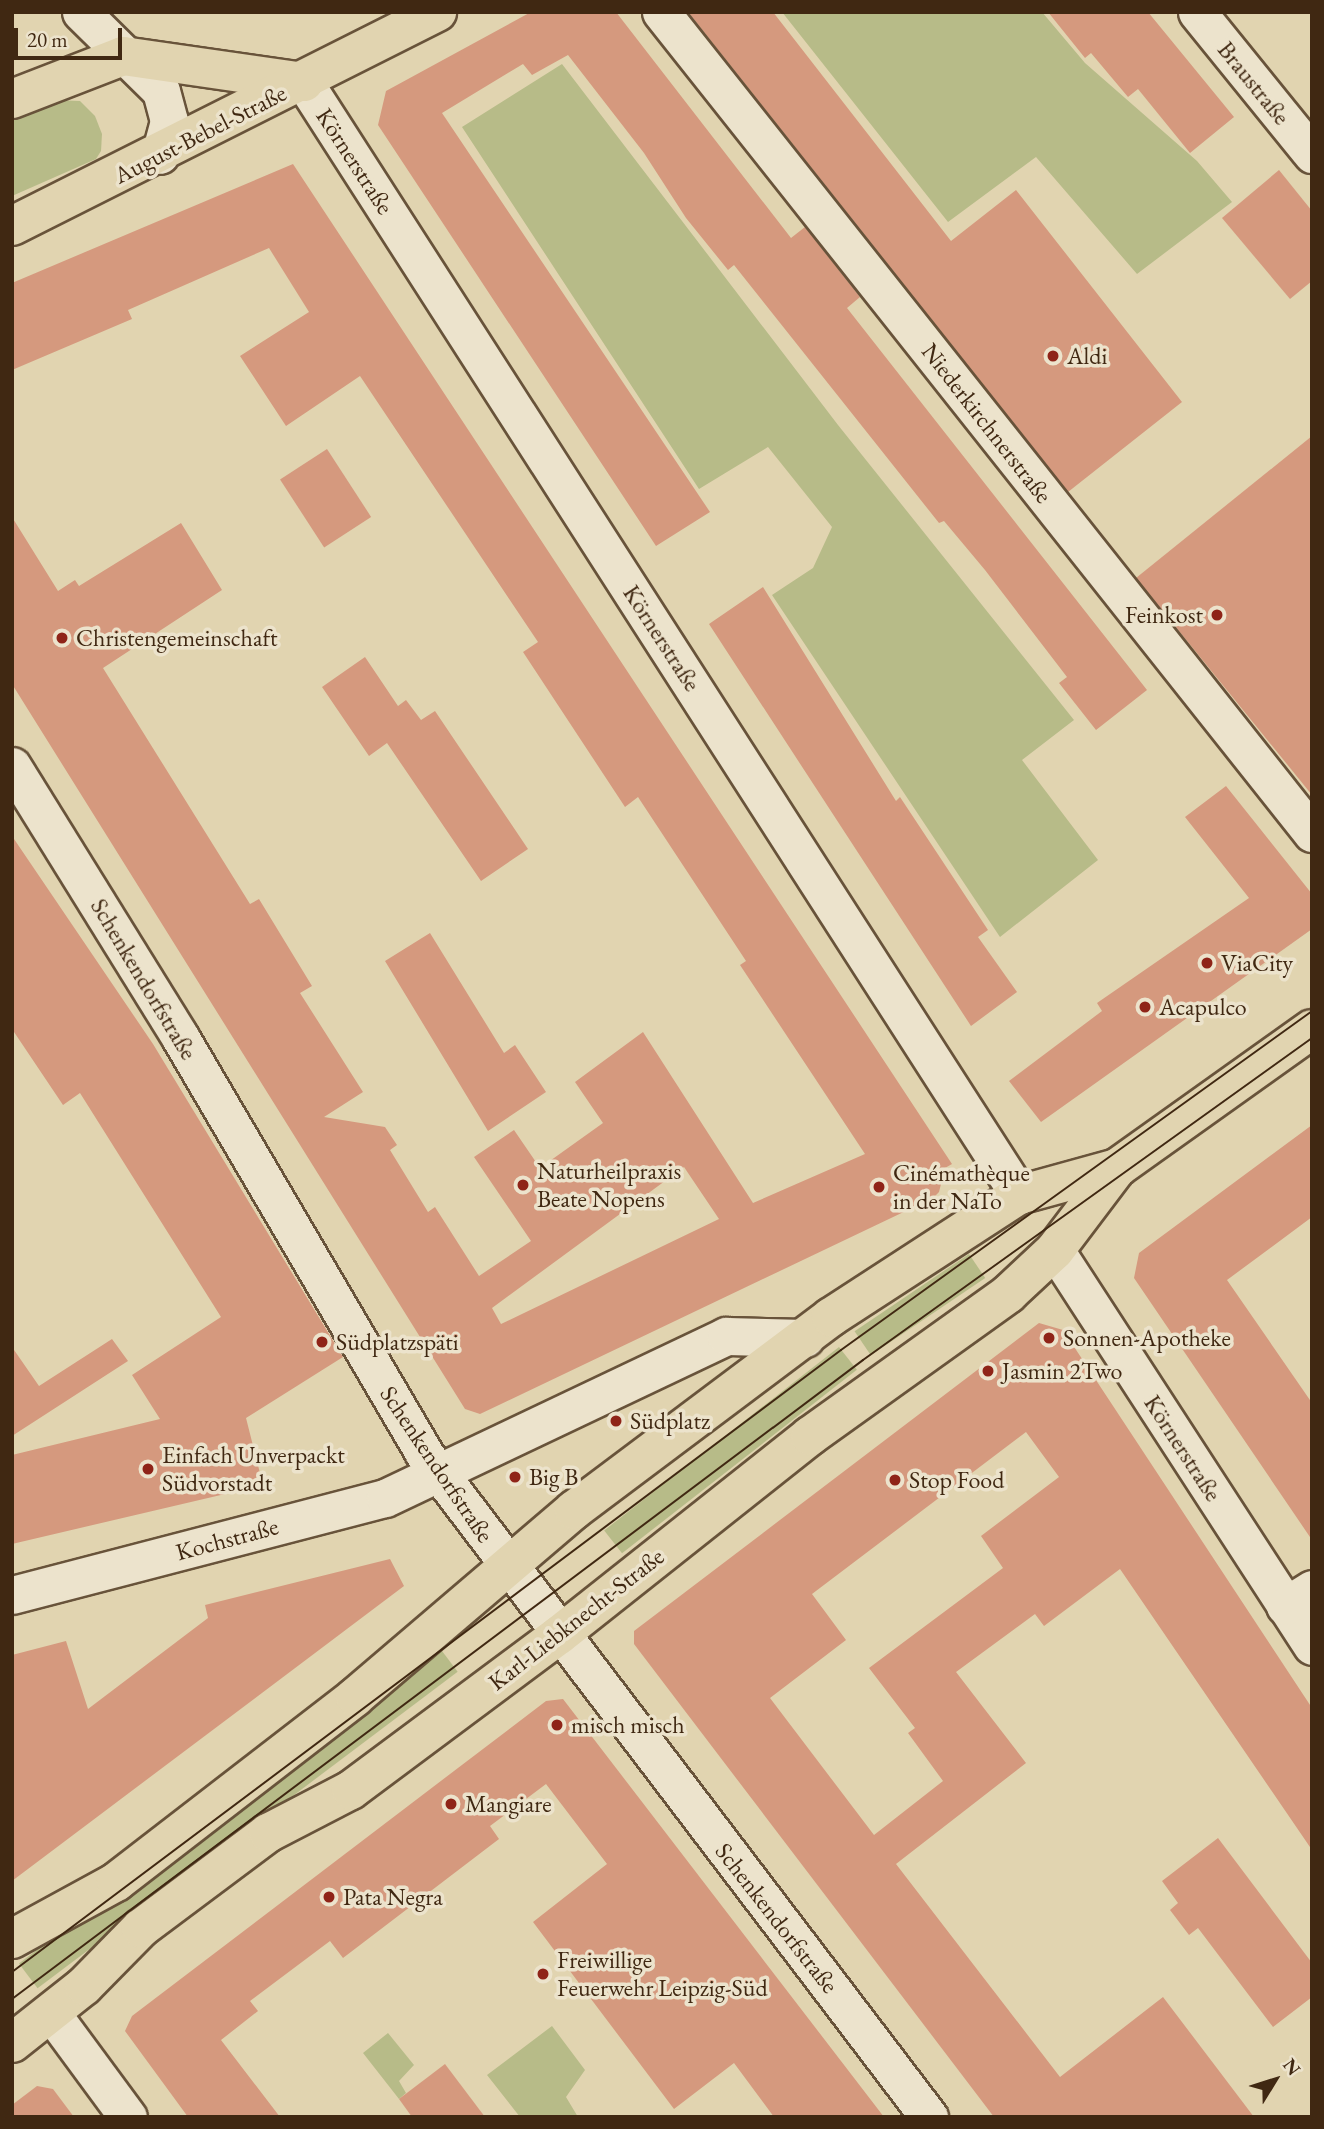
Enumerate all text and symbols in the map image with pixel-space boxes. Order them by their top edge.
scale bar [18,14,126,58]
text: 20 m [27,26,68,53]
street label: Braustraße [1212,36,1296,130]
street label: August-Bebel-Straße [109,78,291,190]
street label: Körnerstraße [310,103,400,219]
street label: Niederkirchnerstraße [916,337,1058,509]
place label: Aldi [1067,342,1107,370]
marker: Aldi [1045,348,1061,364]
street label: Körnerstraße [617,580,707,696]
place label: Feinkost [1125,601,1203,629]
marker: Feinkost [1209,607,1225,623]
place label: Christengemeinschaft [76,624,278,652]
marker: Christengemeinschaft [54,630,70,646]
street label: Schenkendorfstraße [85,893,203,1065]
place label: ViaCity [1221,949,1293,977]
marker: ViaCity [1199,955,1215,971]
place label: Acapulco [1159,993,1247,1021]
marker: Acapulco [1137,999,1153,1015]
place label: Naturheilpraxis Beate Nopens [537,1157,681,1213]
place label: Cinémathèque in der NaTo [893,1159,1030,1215]
marker: Naturheilpraxis Beate Nopens [515,1177,531,1193]
marker: Cinémathèque in der NaTo [871,1179,887,1195]
place label: Sonnen-Apotheke [1063,1324,1231,1352]
place label: Südplatzspäti [336,1328,459,1356]
marker: Sonnen-Apotheke [1041,1330,1057,1346]
marker: Südplatzspäti [314,1334,330,1350]
place label: Jasmin 2Two [1002,1357,1122,1385]
marker: Jasmin 2Two [980,1363,996,1379]
street label: Schenkendorfstraße [374,1380,500,1548]
street label: Körnerstraße [1138,1390,1228,1506]
place label: Südplatz [630,1407,710,1435]
marker: Südplatz [608,1413,624,1429]
place label: Einfach Unverpackt Südvorstadt [162,1441,345,1497]
marker: Einfach Unverpackt Südvorstadt [140,1461,156,1477]
place label: Big B [529,1463,578,1491]
place label: Stop Food [909,1466,1004,1494]
marker: Big B [507,1469,523,1485]
marker: Stop Food [887,1472,903,1488]
street label: Kochstraße [173,1512,281,1566]
street label: Karl-Liebknecht-Straße [483,1542,669,1696]
place label: misch misch [571,1711,685,1739]
marker: misch misch [549,1717,565,1733]
place label: Mangiare [465,1790,552,1818]
marker: Mangiare [443,1796,459,1812]
street label: Schenkendorfstraße [709,1837,845,1999]
place label: Pata Negra [343,1883,443,1911]
marker: Pata Negra [321,1889,337,1905]
place label: Freiwillige Feuerwehr Leipzig-Süd [557,1946,768,2002]
marker: Freiwillige Feuerwehr Leipzig-Süd [535,1966,551,1982]
north arrow [1240,2045,1310,2115]
text: N [1277,2053,1307,2081]

